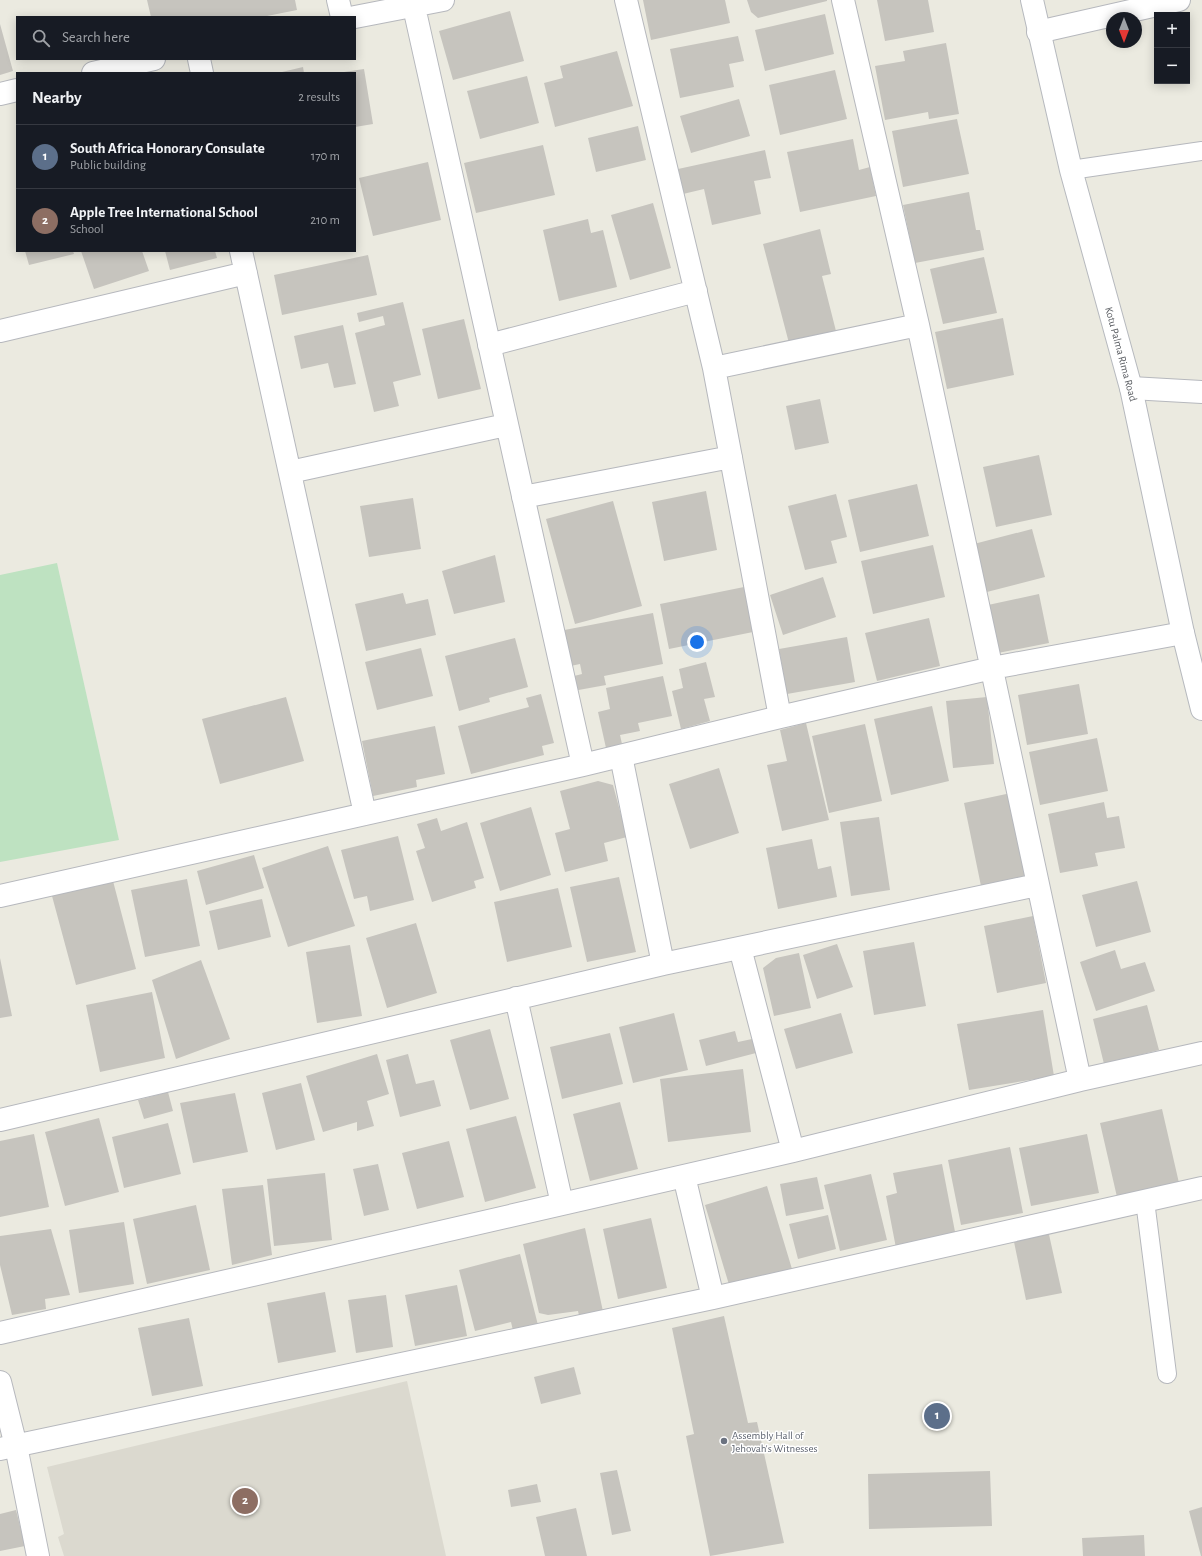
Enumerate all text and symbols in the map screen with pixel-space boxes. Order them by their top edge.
north arrow [1106,12,1142,48]
map controls [1154,12,1190,84]
button: + [1154,12,1190,48]
search box [16,16,356,60]
icon: search [30,27,52,49]
text: Search here [62,30,130,45]
button: − [1154,48,1190,84]
text: Nearby [32,89,82,106]
text: 2 results [298,91,340,104]
text: South Africa Honorary Consulate [70,141,265,156]
text: 1 [43,150,47,163]
text: 170 m [311,150,340,163]
text: Public building [70,159,146,172]
text: Apple Tree International School [70,205,258,220]
text: 2 [42,214,48,227]
text: 210 m [310,214,340,227]
text: School [70,223,104,236]
street label: Kotu Palma Rima Road [1103,306,1139,403]
your location [687,632,707,652]
pin: 1 [924,1401,950,1431]
place label: Assembly Hall of Jehovah's Witnesses [732,1430,818,1454]
marker: Assembly Hall of Jehovah's Witnesses [719,1436,729,1446]
pin: 2 [232,1486,258,1516]

